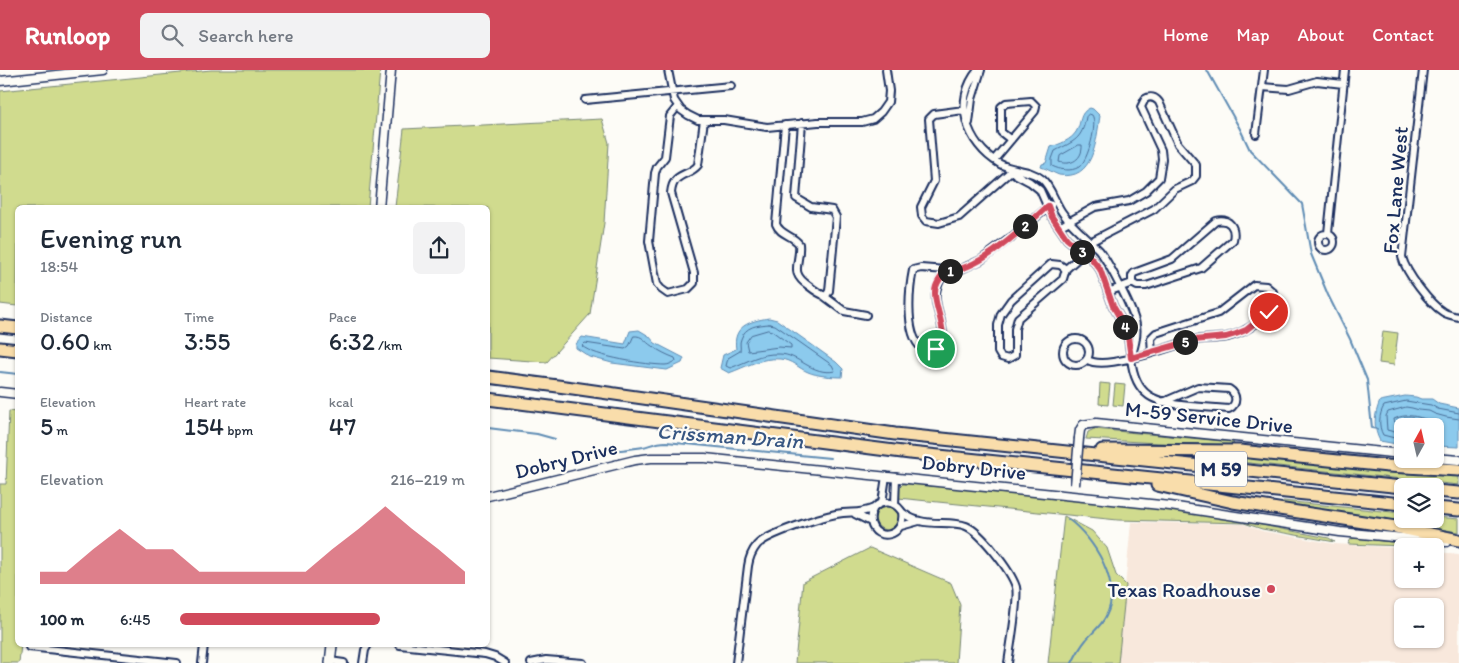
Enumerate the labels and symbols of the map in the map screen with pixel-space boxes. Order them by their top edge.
street label: Fox Lane West [1377,125,1413,255]
pin: 2 [1012,214,1038,238]
pin: 3 [1070,240,1094,264]
pin: 1 [938,258,962,284]
pin [1248,291,1290,333]
pin: 4 [1112,314,1138,340]
pin [915,328,957,370]
pin: 5 [1172,330,1198,354]
street label: M-59 Service Drive [1124,396,1294,438]
water label: Crissman Drain [656,417,805,455]
north arrow [1394,418,1444,468]
street label: Dobry Drive [512,434,620,484]
street label: Dobry Drive [921,449,1027,485]
road number: M 59 [1195,452,1247,486]
place label: Texas Roadhouse [1107,577,1261,602]
marker: Texas Roadhouse [1265,583,1277,595]

